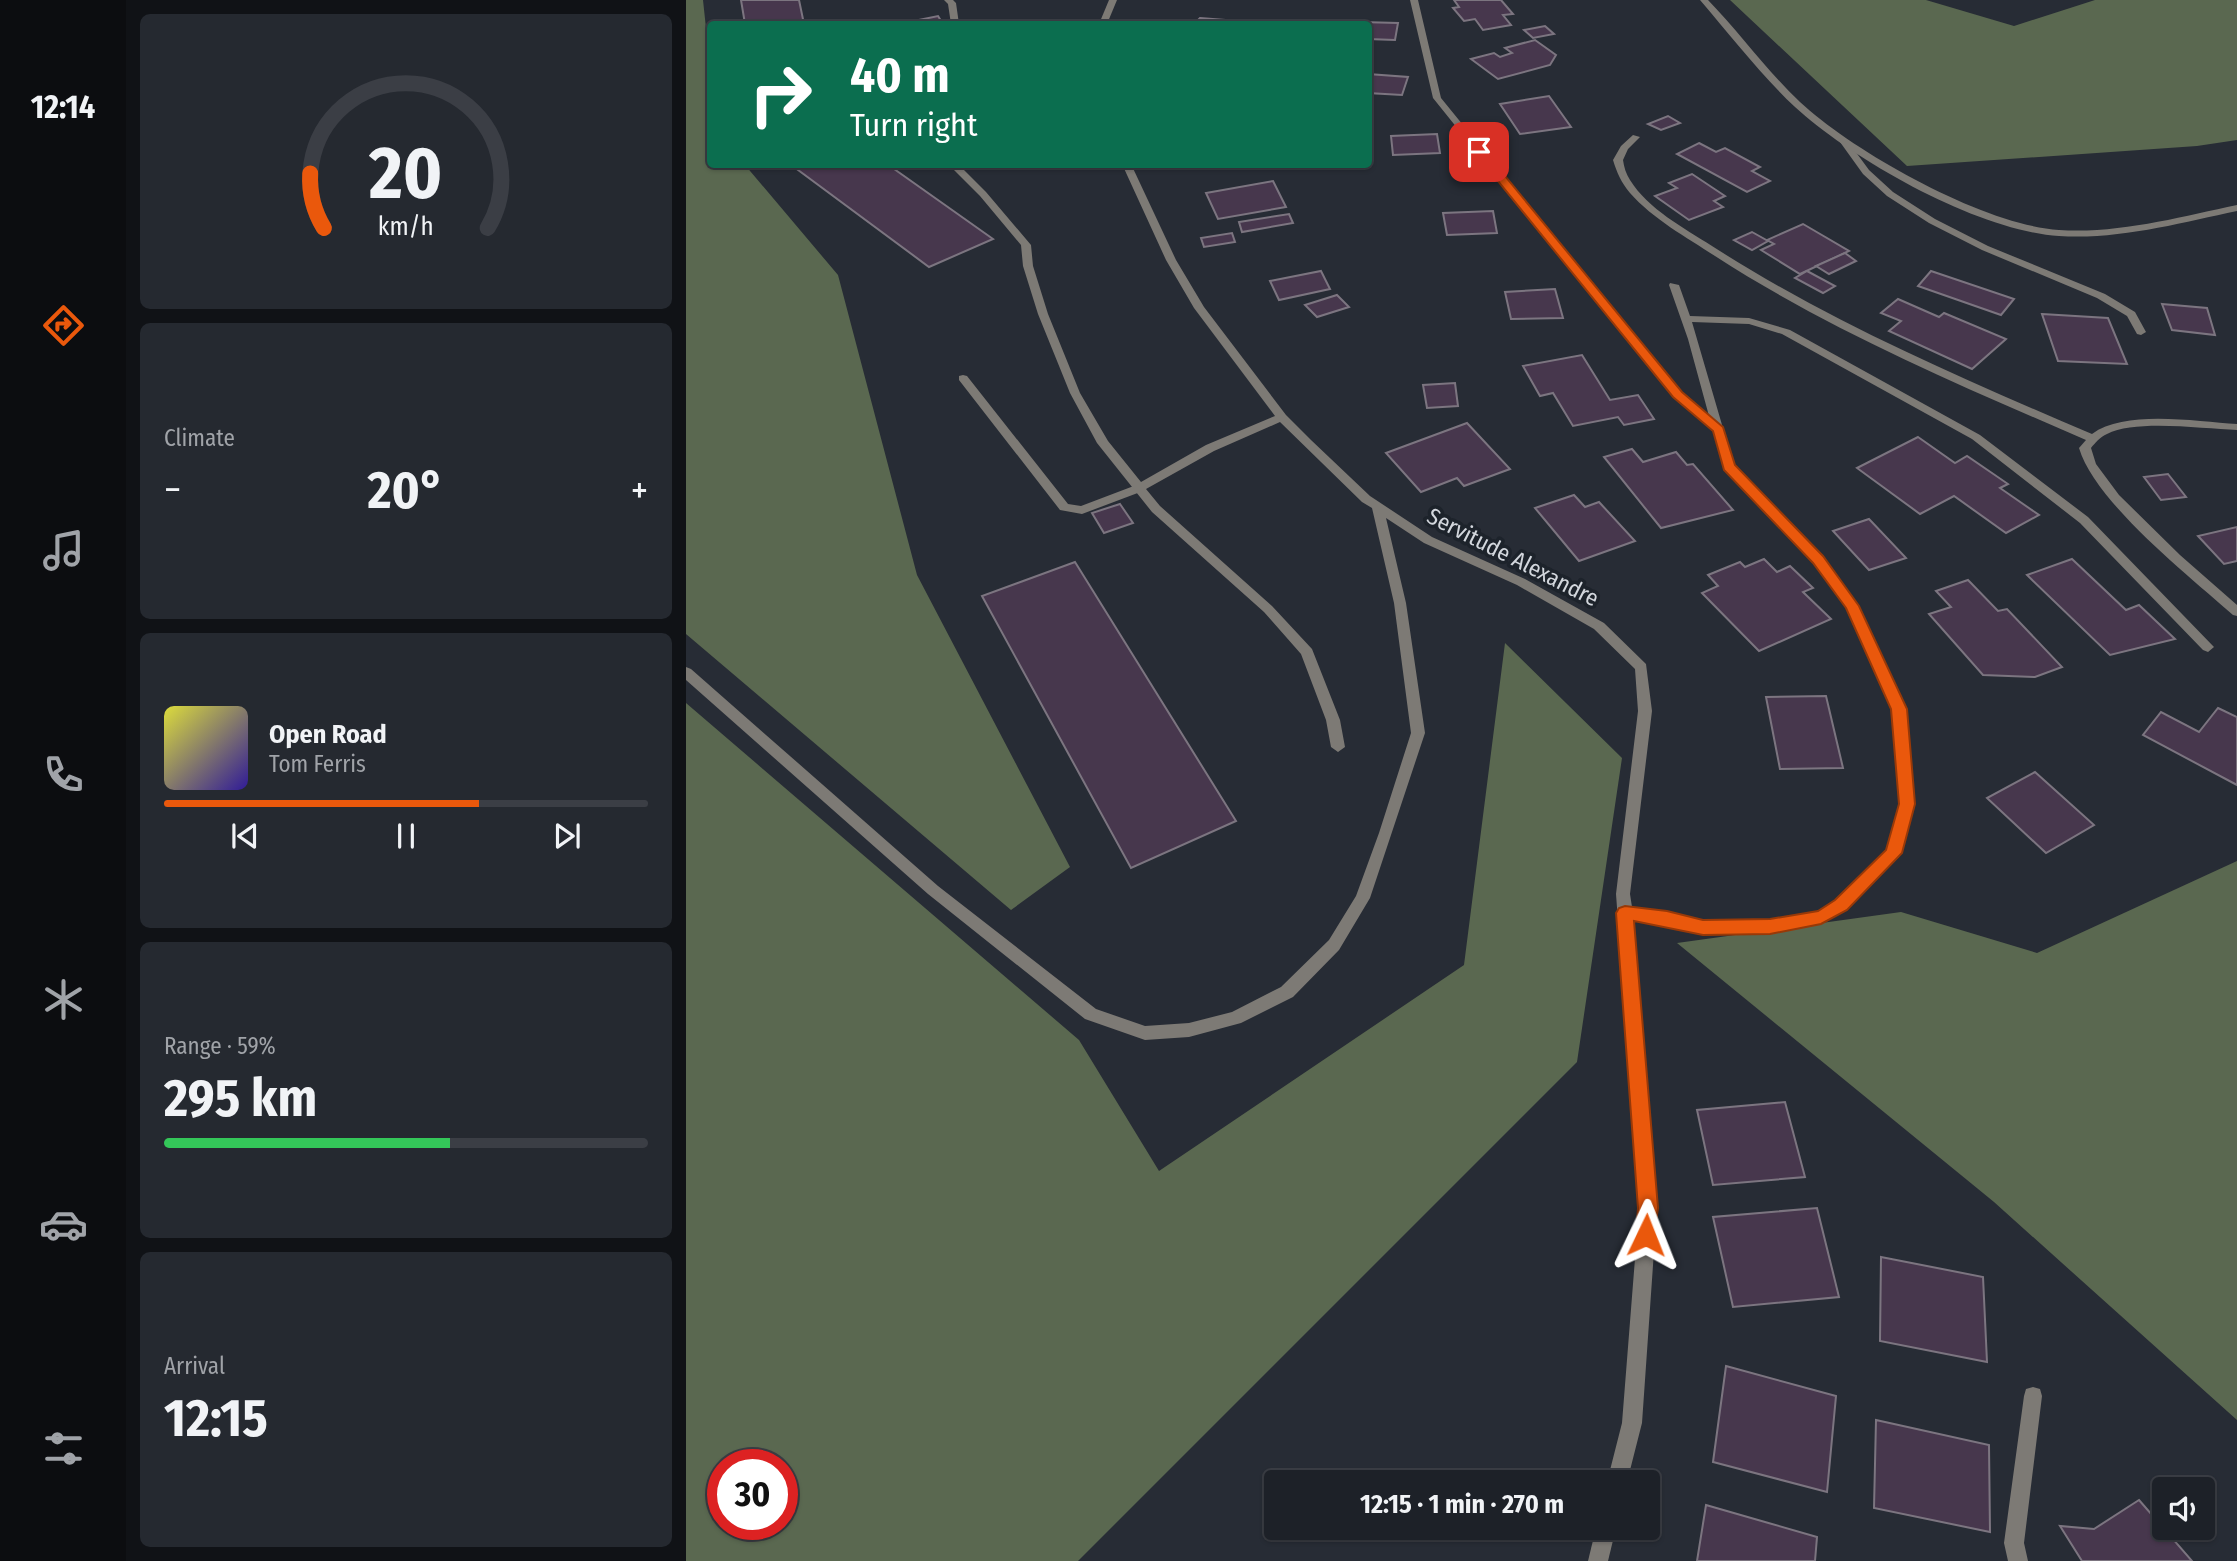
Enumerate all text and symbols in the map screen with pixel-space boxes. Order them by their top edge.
text: 40 m [850,46,950,105]
icon: right [735,49,826,140]
text: 12:14 [31,88,95,126]
text: Turn right [850,106,977,144]
pin [1449,122,1509,182]
text: 20 [368,130,443,217]
icon: arrive [1460,133,1498,171]
text: km/h [378,212,434,242]
icon: directions [39,301,88,350]
text: Climate [164,424,235,452]
text: 20° [368,459,444,522]
text: − [164,467,181,513]
text: + [631,467,648,513]
street label: Servitude Alexandre [1422,502,1604,612]
icon: music [39,526,88,575]
text: Open Road [269,719,387,750]
icon: phone [39,750,88,799]
text: Tom Ferris [269,750,366,778]
icon: previous [226,817,264,855]
icon: pause [387,817,425,855]
icon: next [548,817,586,855]
icon: climate [39,975,88,1024]
text: Range · 59% [164,1032,276,1060]
text: 295 km [164,1067,317,1130]
position arrow [1609,1198,1683,1272]
icon: car [39,1200,88,1249]
text: Arrival [164,1352,225,1380]
text: 12:15 [164,1387,268,1450]
icon: filters [39,1424,88,1473]
speed limit sign: 30 [707,1449,798,1540]
map controls [2152,1477,2215,1540]
button: sound [2152,1477,2215,1540]
text: 12:15 · 1 min · 270 m [1360,1489,1564,1520]

